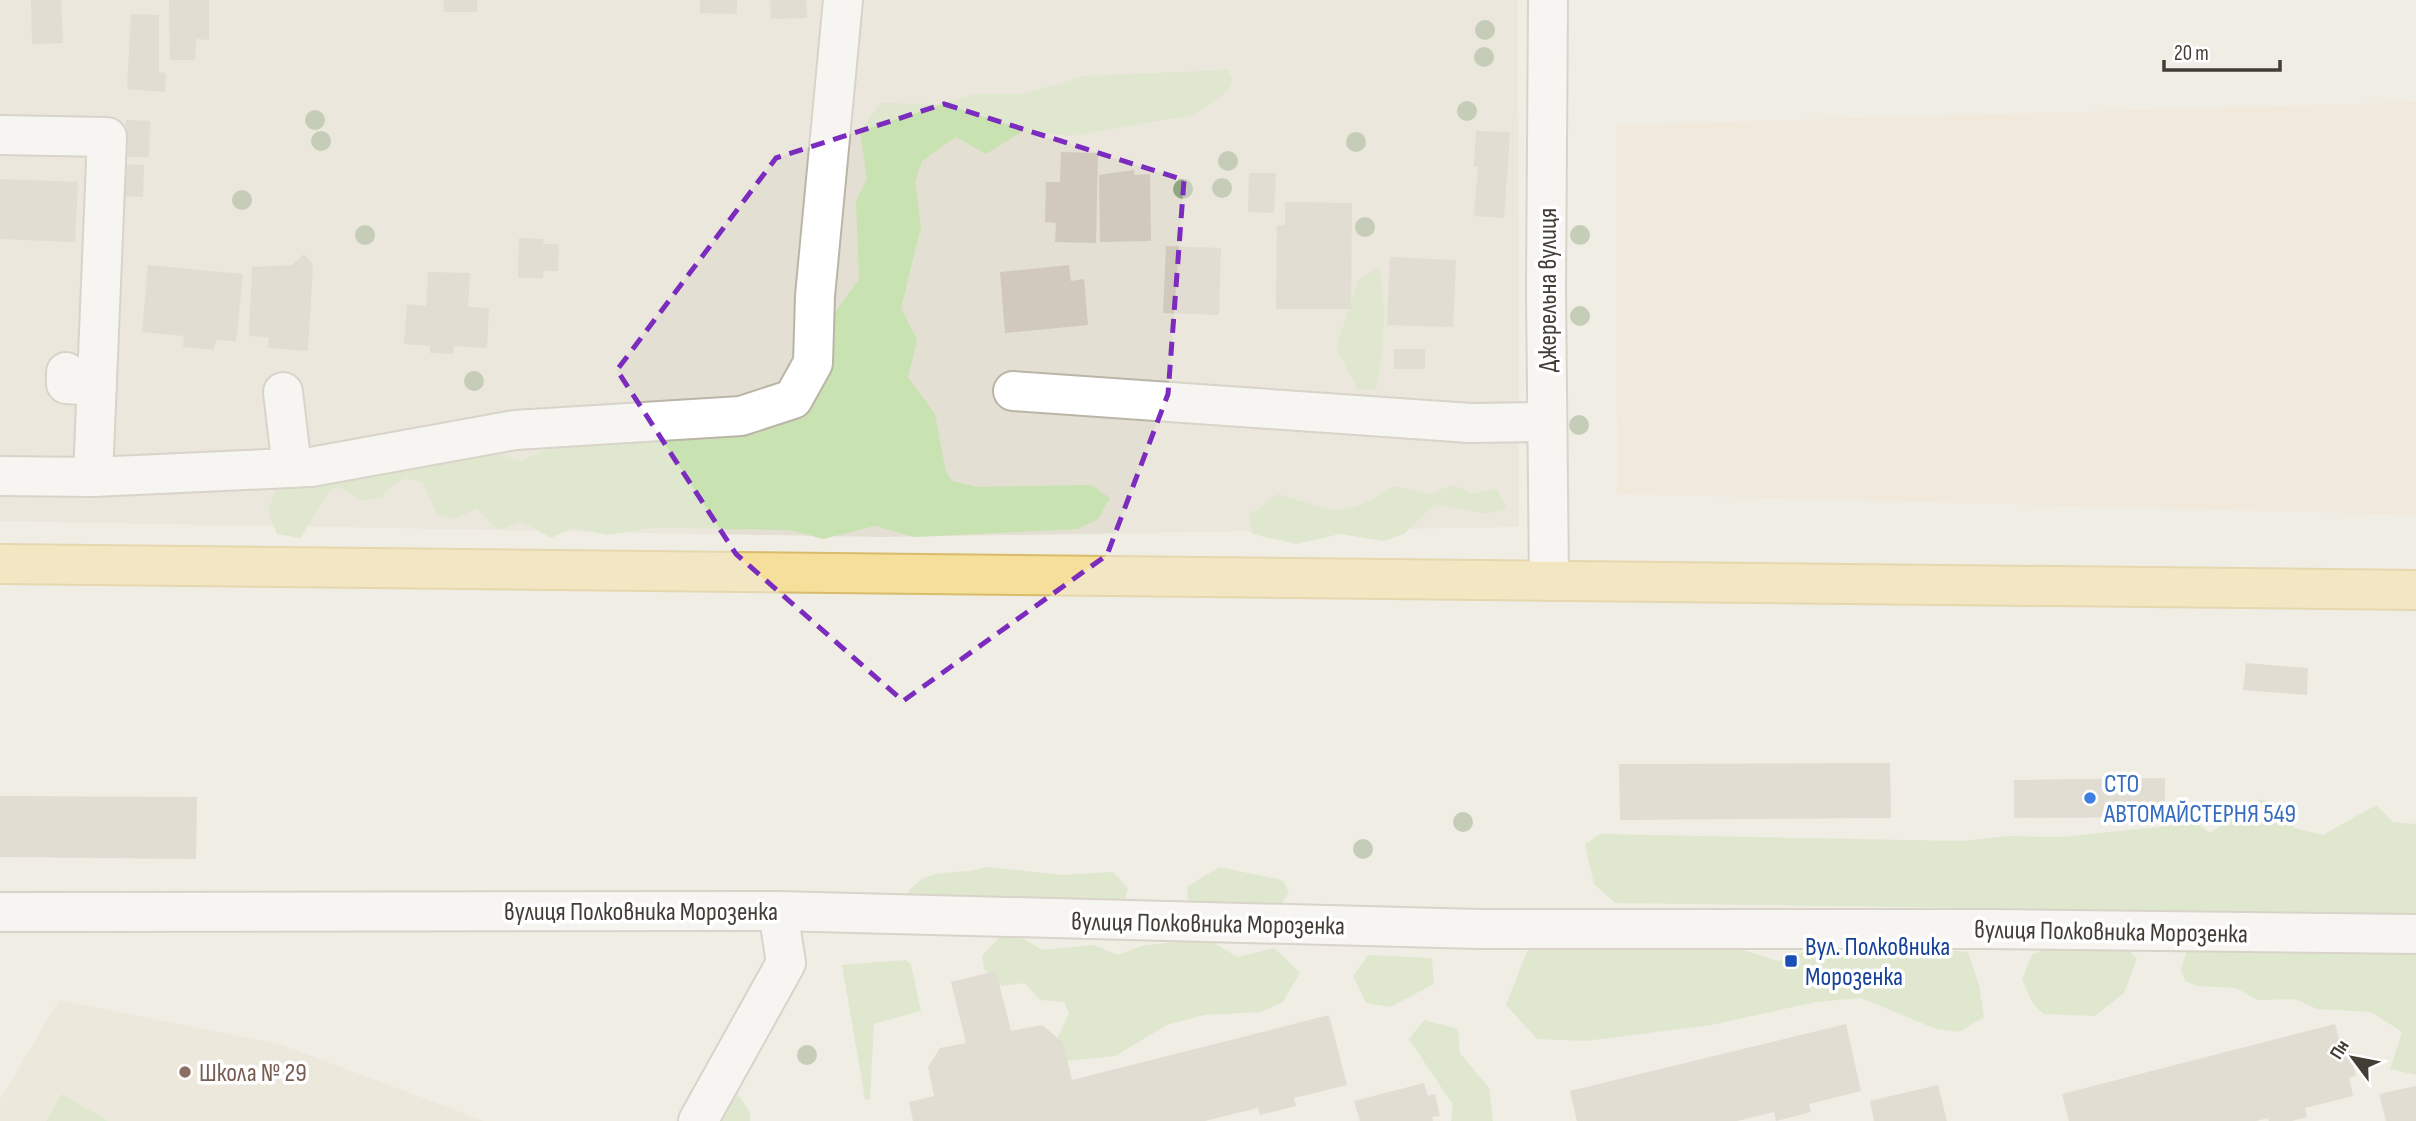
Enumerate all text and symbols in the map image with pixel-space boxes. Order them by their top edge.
scale bar [2164,28,2280,72]
text: 20 m [2174,41,2209,66]
street label: Джерельна вулиця [1533,208,1564,372]
place label: СТО АВТОМАЙСТЕРНЯ 549 [2103,769,2296,830]
marker: СТО АВТОМАЙСТЕРНЯ 549 [2082,790,2098,806]
street label: вулиця Полковника Морозенка [504,897,778,928]
street label: вулиця Полковника Морозенка [1071,907,1345,942]
street label: вулиця Полковника Морозенка [1974,915,2248,950]
place label: Вул. Полковника Морозенка [1805,932,1950,993]
marker: Вул. Полковника Морозенка [1783,953,1799,969]
north arrow [2318,1023,2388,1093]
text: Пн [2325,1036,2354,1064]
place label: Школа № 29 [199,1058,307,1089]
marker: Школа № 29 [177,1064,193,1080]

